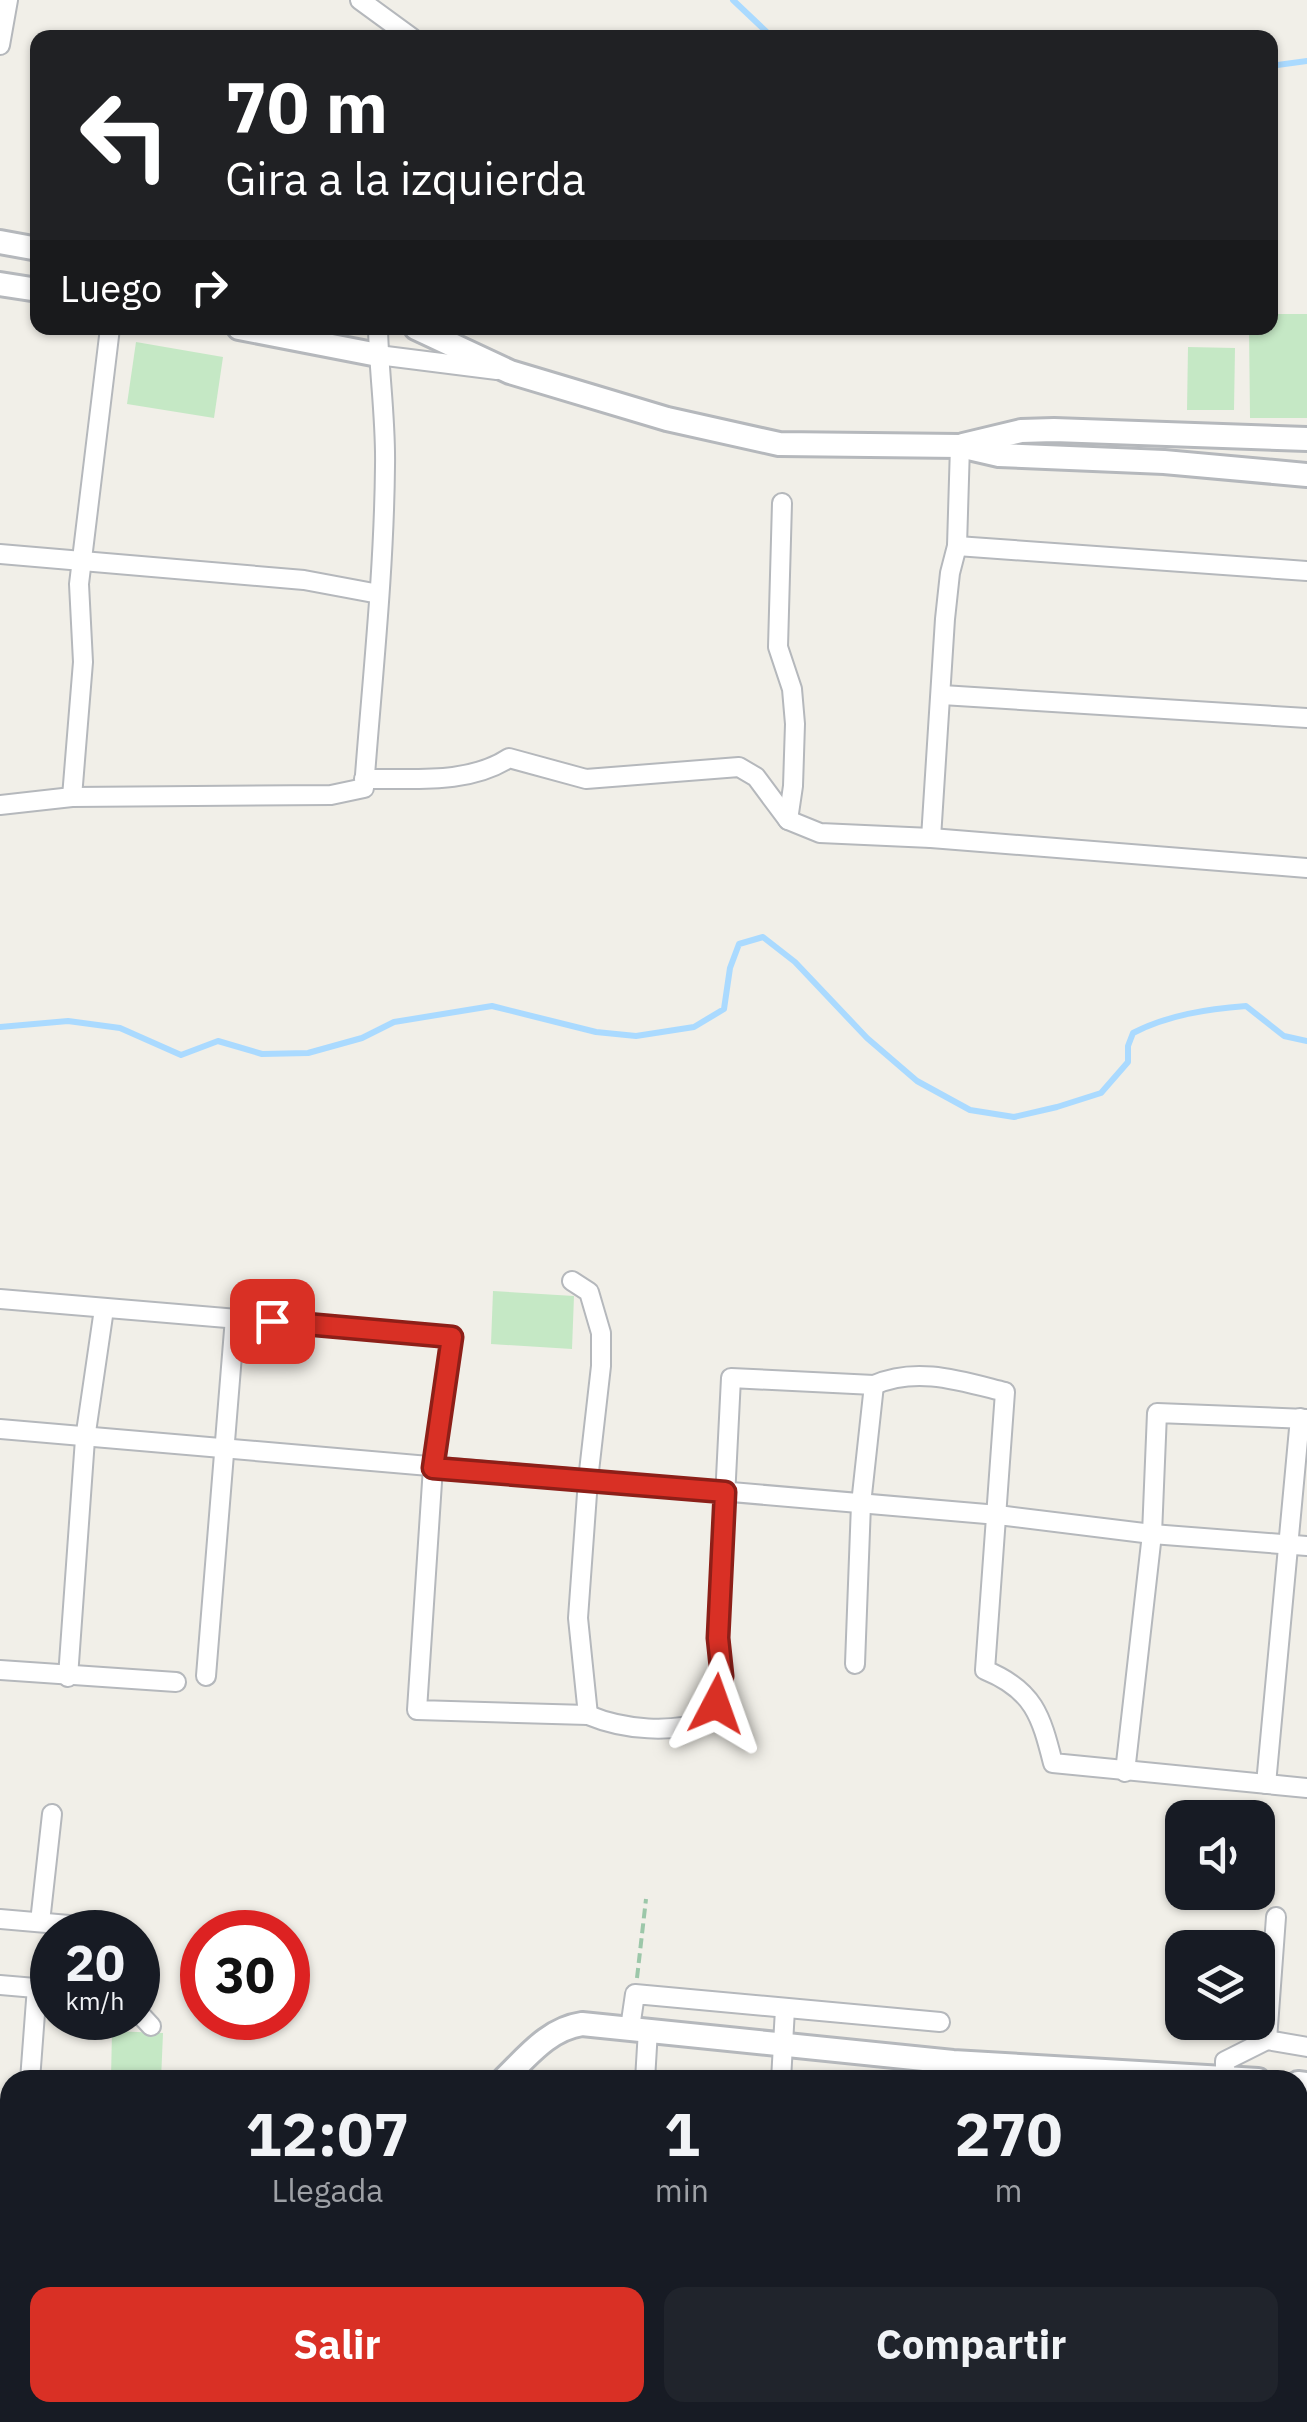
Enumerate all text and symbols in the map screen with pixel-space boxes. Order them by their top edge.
text: 70 m [225,61,388,152]
icon: left [60,70,190,200]
text: Gira a la izquierda [225,149,586,207]
icon: right [182,260,237,315]
text: Luego [60,263,162,312]
pin [230,1279,315,1364]
icon: arrive [245,1294,300,1349]
position arrow [664,1652,768,1756]
map controls [1165,1800,1275,2040]
button: sound [1165,1800,1275,1910]
speed limit sign: 30 [180,1910,310,2040]
text: 20 [65,1930,125,1995]
button: layers [1165,1930,1275,2040]
text: km/h [66,1984,124,2017]
text: 12:07 [246,2094,409,2173]
text: 1 [664,2094,700,2173]
text: 270 [954,2094,1062,2173]
text: Llegada [272,2169,383,2211]
text: min [655,2169,709,2211]
text: m [995,2169,1022,2211]
button: Salir [30,2287,644,2402]
button: Compartir [664,2287,1278,2402]

